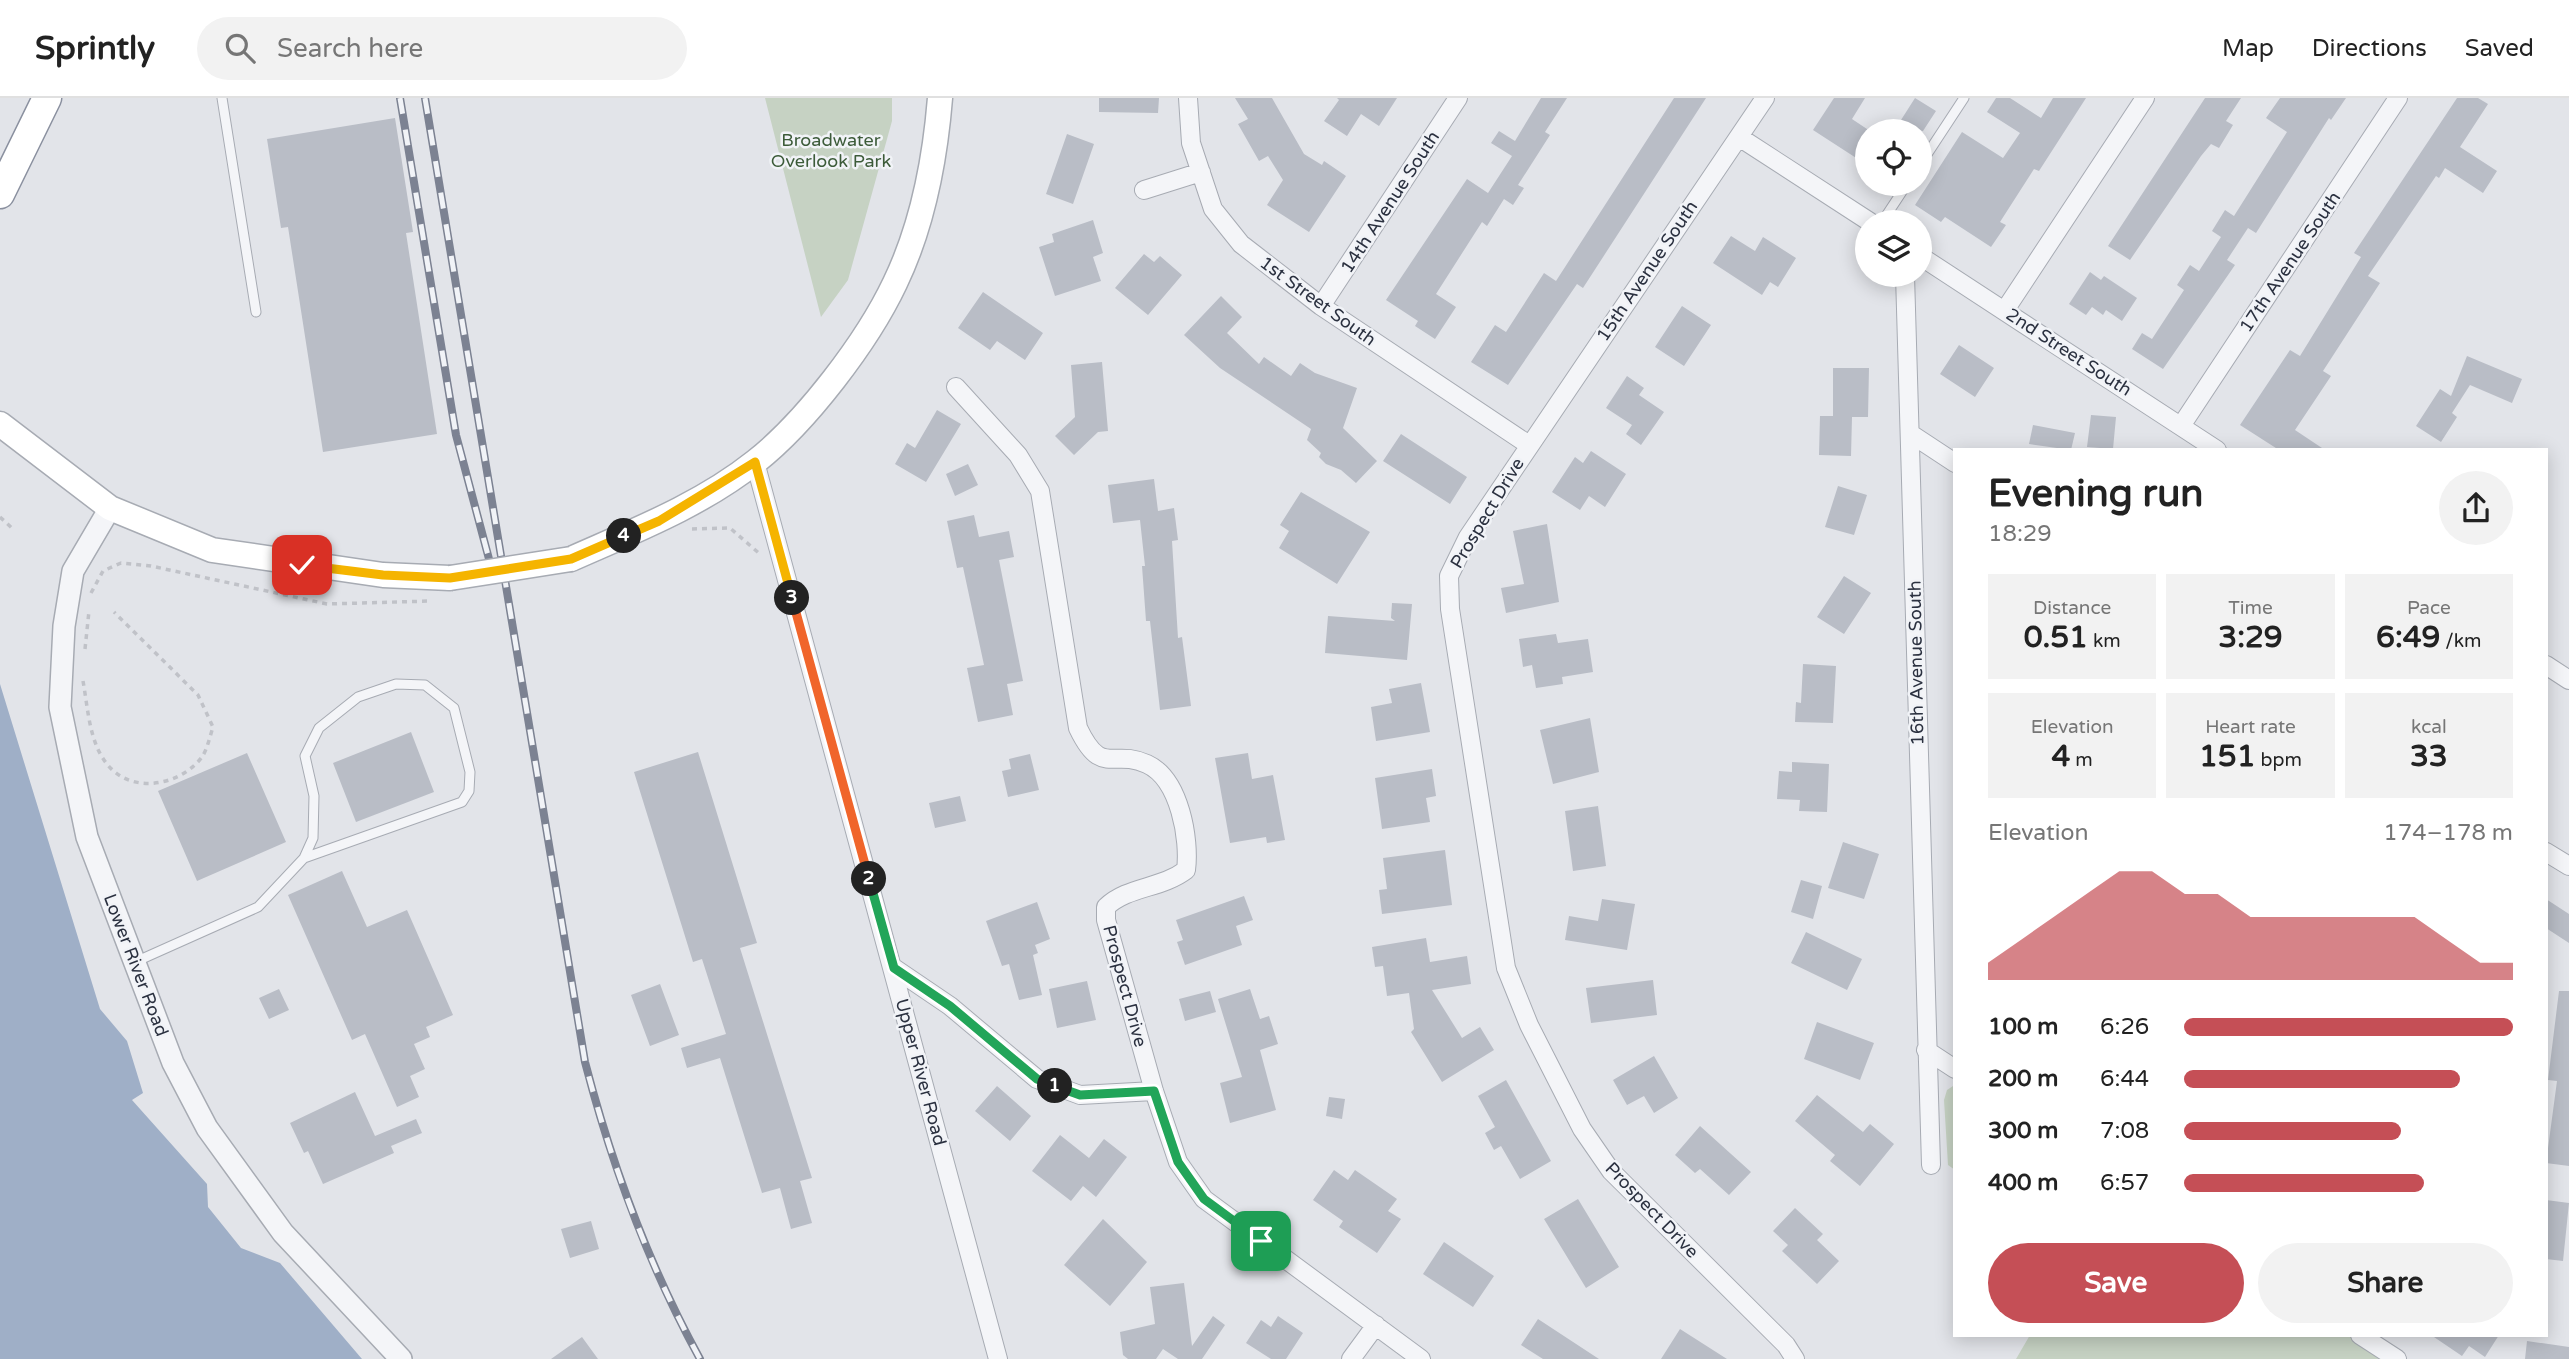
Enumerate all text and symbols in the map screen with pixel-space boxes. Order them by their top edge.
search box [197,17,687,80]
text: Sprintly [35,29,155,68]
icon: search [221,29,259,67]
text: Search here [277,33,423,64]
text: Map [2222,34,2274,63]
text: Directions [2312,34,2427,63]
text: Saved [2465,34,2534,63]
map controls [1855,119,1932,287]
button: locate [1855,119,1932,196]
street label: 14th Avenue South [1336,127,1444,277]
park label: Broadwater Overlook Park [771,129,891,172]
street label: 17th Avenue South [2235,187,2345,337]
street label: 15th Avenue South [1592,196,1702,346]
button: layers [1855,210,1932,287]
street label: 1st Street South [1256,251,1380,351]
street label: 2nd Street South [2002,303,2136,401]
street label: Prospect Drive [1445,454,1529,572]
text: Evening run [1988,471,2203,517]
button: share [2439,471,2513,545]
pin: 4 [606,518,642,554]
text: 18:29 [1988,520,2052,548]
text: 4 [618,524,629,546]
pin [272,535,332,595]
icon: check [283,546,321,584]
pin: 3 [774,580,810,616]
street label: 16th Avenue South [1904,580,1928,746]
text: 3 [786,586,797,608]
text: Distance [2033,597,2111,619]
text: Time [2228,597,2273,619]
text: Pace [2407,597,2451,619]
text: 0.51 [2024,619,2088,656]
text: 3:29 [2218,619,2283,656]
text: 6:49 [2376,619,2440,656]
text: km [2088,630,2121,652]
text: /km [2440,630,2482,652]
text: Elevation [2031,716,2114,738]
text: Heart rate [2205,716,2296,738]
text: kcal [2411,716,2447,738]
text: 4 [2052,738,2070,775]
text: 151 [2199,738,2256,775]
text: 33 [2410,738,2448,775]
text: m [2070,749,2093,771]
text: bpm [2256,749,2302,771]
text: Elevation [1988,819,2089,847]
text: 174–178 m [2383,819,2513,847]
pin: 2 [852,862,886,896]
text: 2 [863,867,874,889]
street label: Lower River Road [99,891,173,1039]
street label: Prospect Drive [1098,923,1152,1049]
street label: Upper River Road [891,996,951,1148]
text: 100 m [1988,1013,2058,1041]
text: 6:26 [2100,1013,2149,1041]
text: 200 m [1988,1065,2058,1093]
text: 6:44 [2100,1065,2149,1093]
pin: 1 [1038,1068,1072,1104]
text: 1 [1049,1074,1060,1096]
text: 300 m [1988,1117,2058,1145]
text: 7:08 [2100,1117,2149,1145]
street label: Prospect Drive [1601,1157,1703,1263]
text: 400 m [1988,1169,2058,1197]
text: 6:57 [2100,1169,2149,1197]
pin [1231,1211,1291,1271]
icon: arrive [1242,1222,1280,1260]
button: Save [1988,1243,2244,1323]
button: Share [2258,1243,2513,1323]

